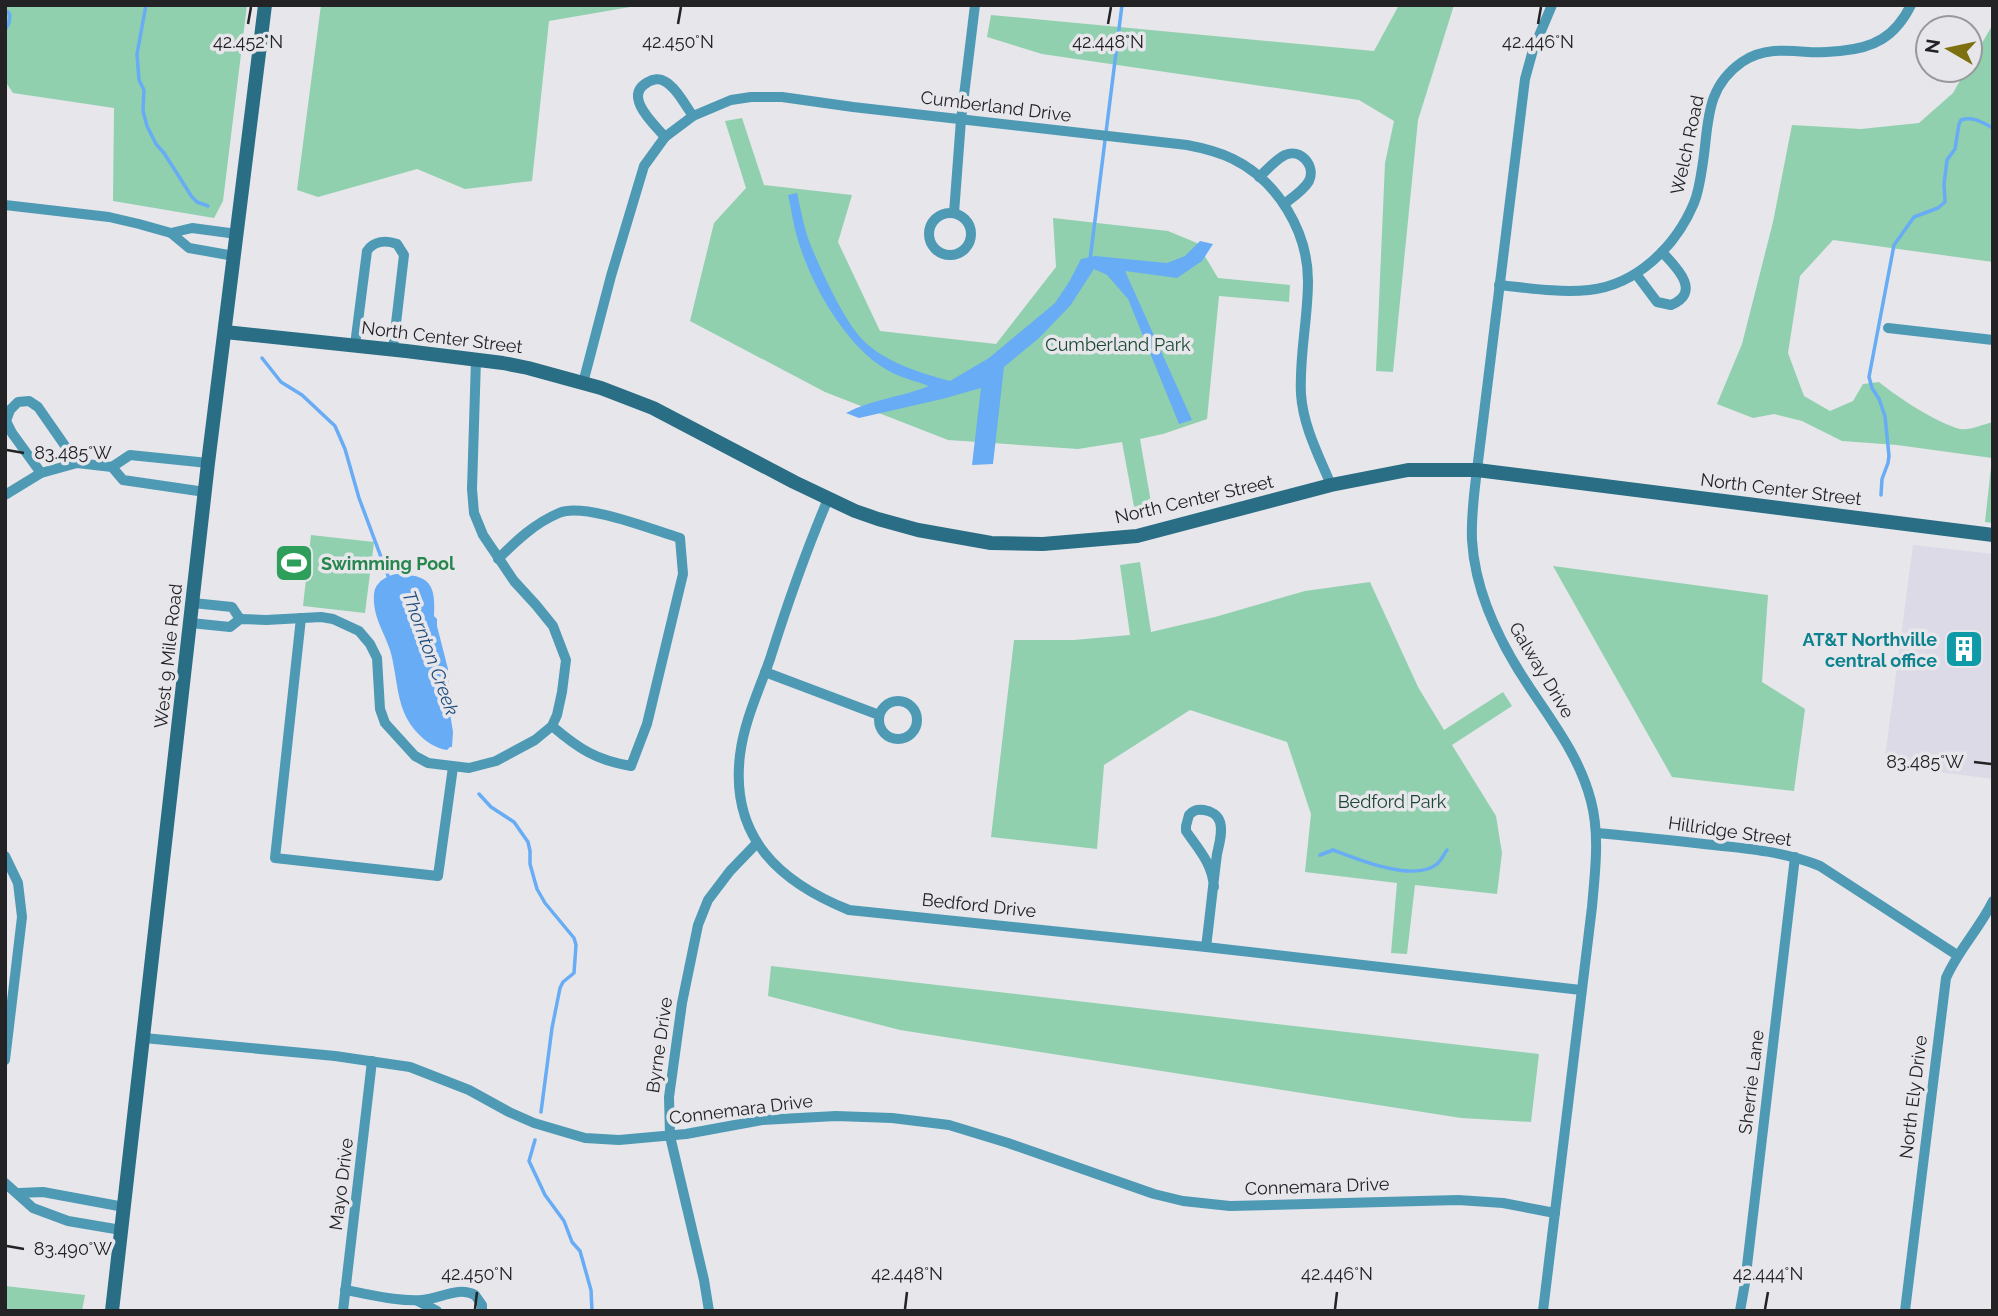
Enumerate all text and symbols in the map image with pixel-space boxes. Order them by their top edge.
north arrow [1914,14,1984,84]
text: 42.452°N [213,31,283,52]
text: 42.450°N [642,31,714,52]
text: 42.448°N [1072,31,1144,52]
text: 42.446°N [1502,31,1574,52]
text: N [1920,37,1944,55]
street label: Cumberland Drive [920,86,1073,126]
street label: Welch Road [1666,93,1708,197]
street label: North Center Street [360,317,524,357]
park label: Cumberland Park [1045,334,1191,355]
text: 83.485°W [34,442,112,463]
street label: North Center Street [1699,469,1863,509]
street label: North Center Street [1113,471,1275,527]
sports icon: Swimming Pool [273,542,315,584]
place label: Swimming Pool [321,553,455,574]
street label: West 9 Mile Road [150,583,186,729]
water label: Thornton Creek [398,588,464,718]
street label: Galway Drive [1505,618,1579,722]
building icon: AT&T Northville central office [1943,628,1985,670]
place label: AT&T Northville central office [1803,629,1937,671]
text: 83.485°W [1886,751,1964,772]
park label: Bedford Park [1338,791,1447,812]
street label: Hillridge Street [1667,812,1793,850]
street label: Bedford Drive [921,889,1038,921]
street label: Byrne Drive [642,995,676,1094]
street label: Sherrie Lane [1734,1028,1768,1135]
street label: North Ely Drive [1895,1034,1931,1160]
street label: Connemara Drive [668,1090,814,1128]
street label: Mayo Drive [325,1136,357,1231]
street label: Connemara Drive [1244,1173,1390,1199]
text: 83.490°W [34,1238,112,1259]
text: 42.450°N [441,1263,513,1284]
text: 42.448°N [871,1263,943,1284]
text: 42.446°N [1301,1263,1373,1284]
text: 42.444°N [1733,1263,1803,1284]

